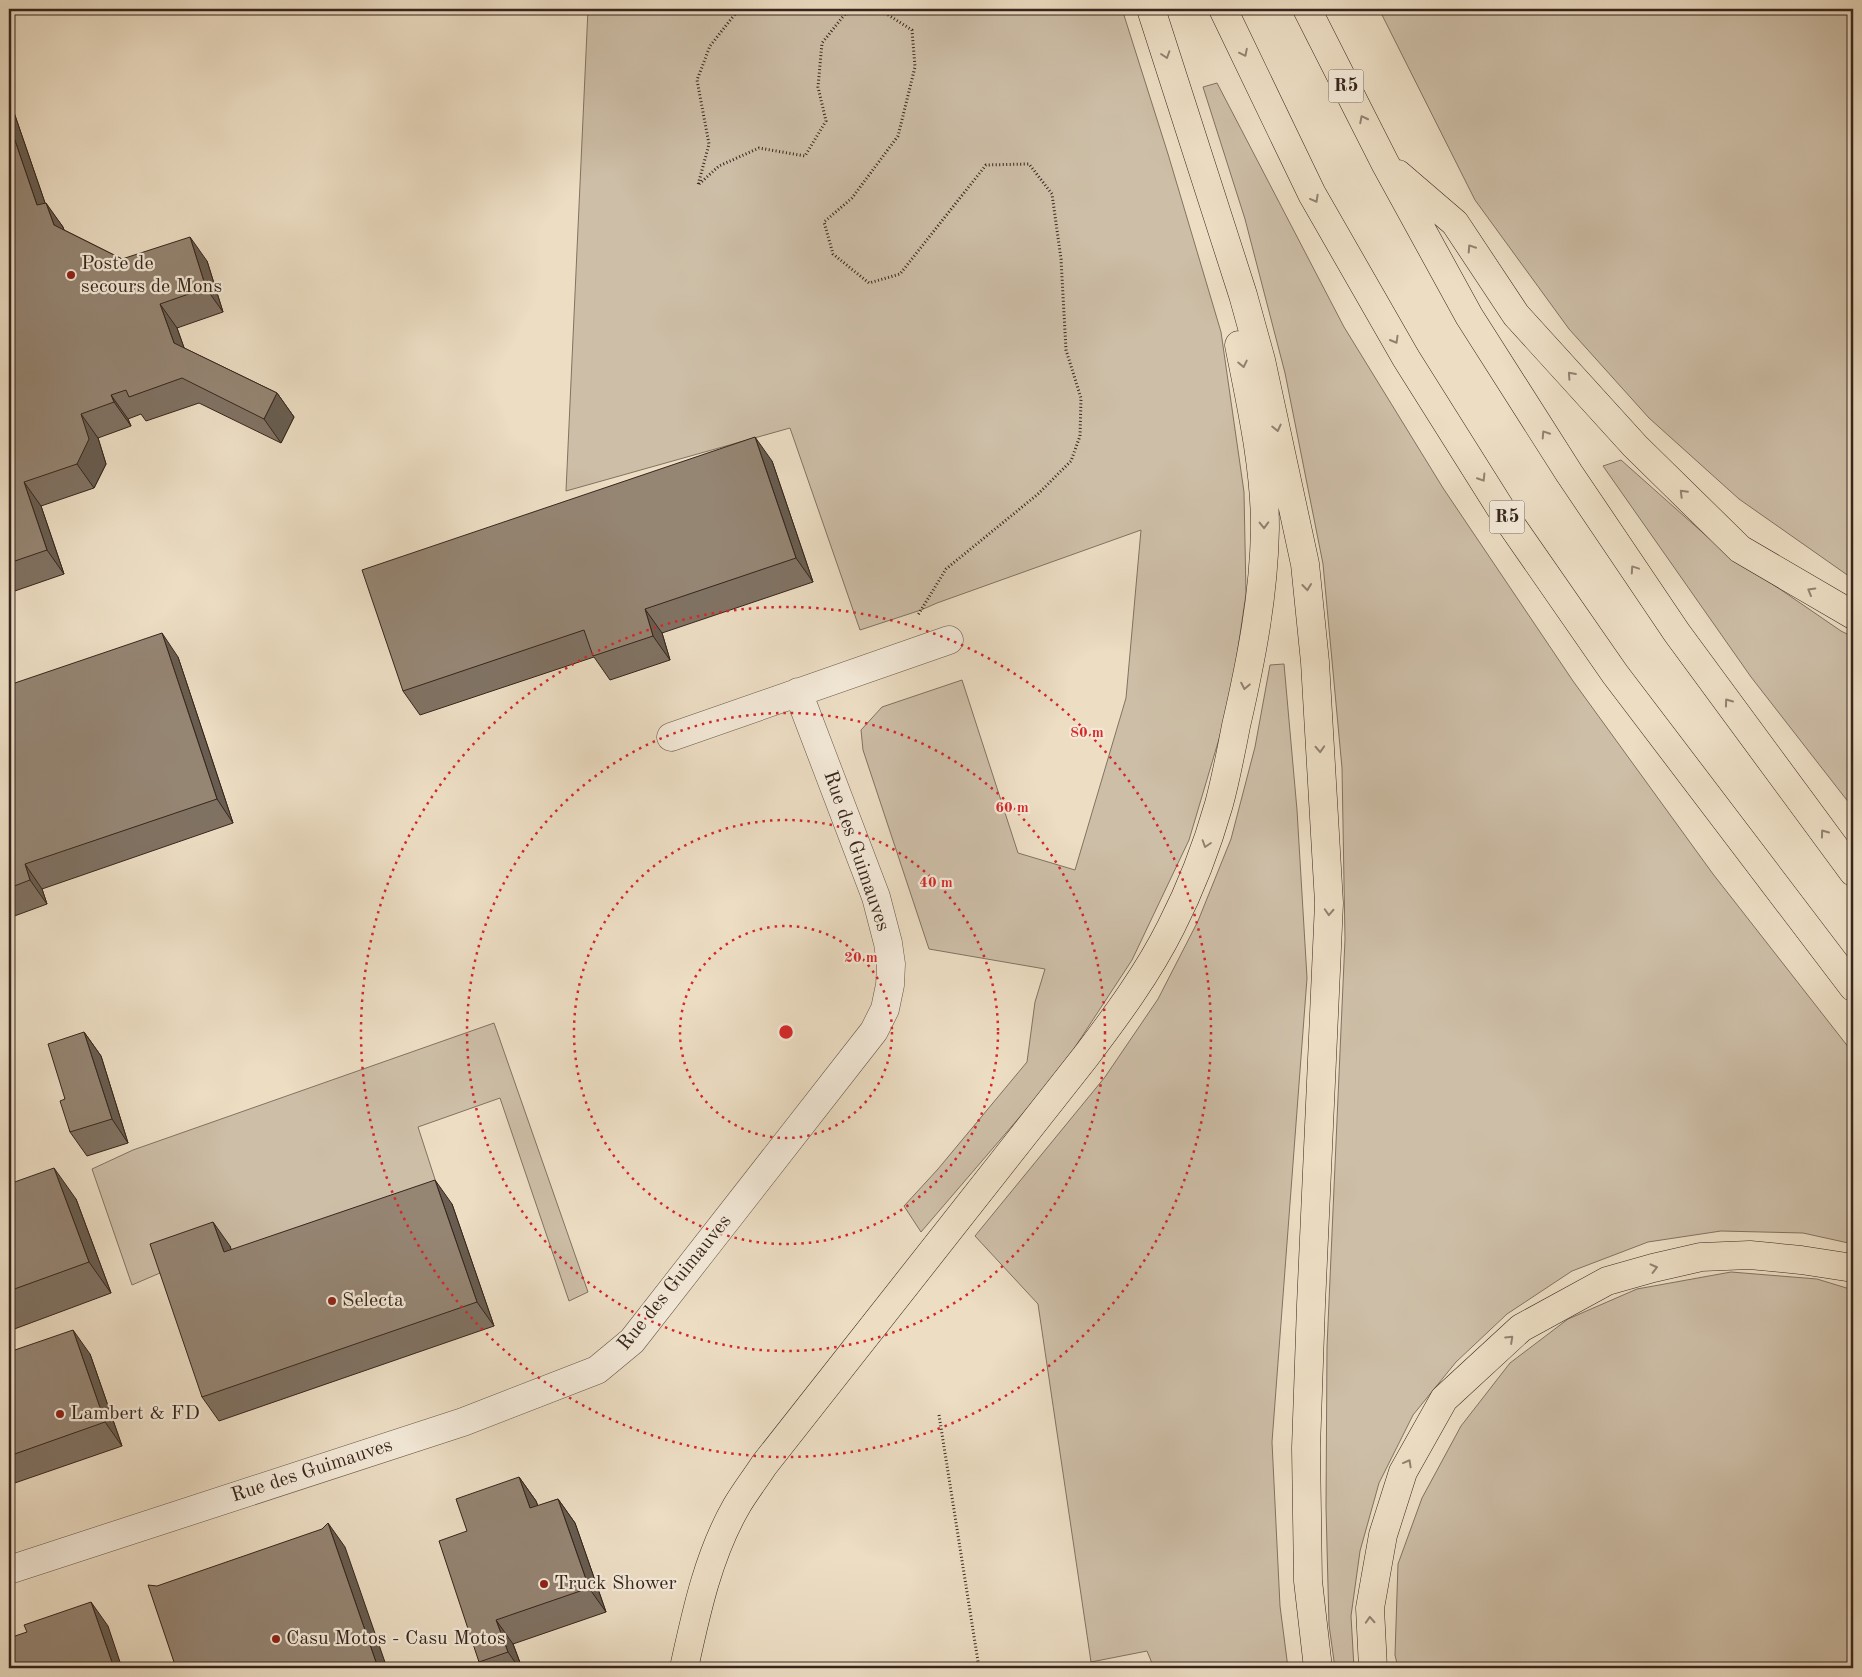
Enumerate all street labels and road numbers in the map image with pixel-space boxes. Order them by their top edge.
road number: R5 [1328,70,1364,102]
road number: R5 [1490,501,1524,534]
street label: Rue des Guimauves [819,768,893,934]
street label: Rue des Guimauves [614,1211,736,1355]
street label: Rue des Guimauves [229,1436,395,1506]

